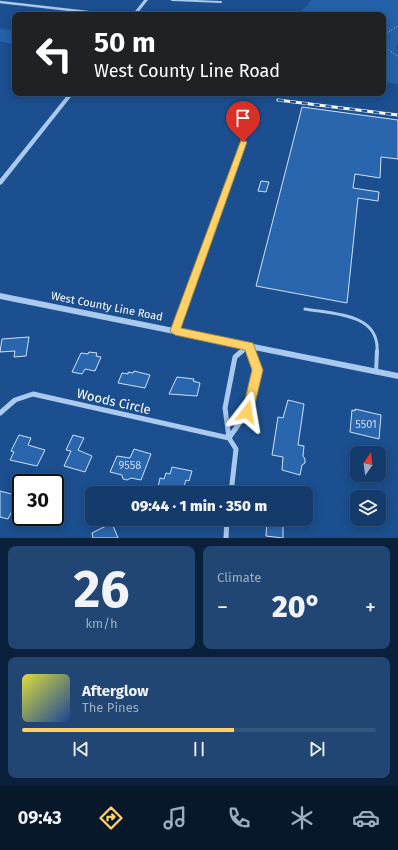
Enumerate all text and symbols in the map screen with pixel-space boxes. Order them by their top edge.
text: 50 m [94,26,156,59]
icon: left [28,28,80,80]
text: West County Line Road [94,60,280,82]
pin [226,101,260,142]
icon: arrive [232,107,254,129]
street label: West County Line Road [50,289,164,324]
street label: Woods Circle [75,386,152,417]
position arrow [226,391,268,433]
house number: 5501 [355,418,377,431]
north arrow [350,446,386,482]
map controls [350,446,386,526]
house number: 9558 [119,459,141,472]
speed limit sign: 30 [12,474,64,526]
button: layers [350,490,386,526]
text: 09:44 · 1 min · 350 m [131,497,267,515]
text: 26 [73,558,130,621]
text: Climate [217,570,261,585]
text: 20° [272,589,321,625]
text: − [217,594,228,621]
text: + [365,594,376,621]
text: km/h [85,616,118,631]
text: Afterglow [82,682,148,700]
text: The Pines [82,700,139,715]
icon: previous [70,738,92,760]
icon: pause [188,738,210,760]
icon: next [306,738,328,760]
icon: directions [97,804,125,832]
icon: music [161,804,189,832]
icon: phone [225,804,253,832]
icon: climate [288,804,316,832]
icon: car [352,804,380,832]
text: 09:43 [18,807,62,829]

